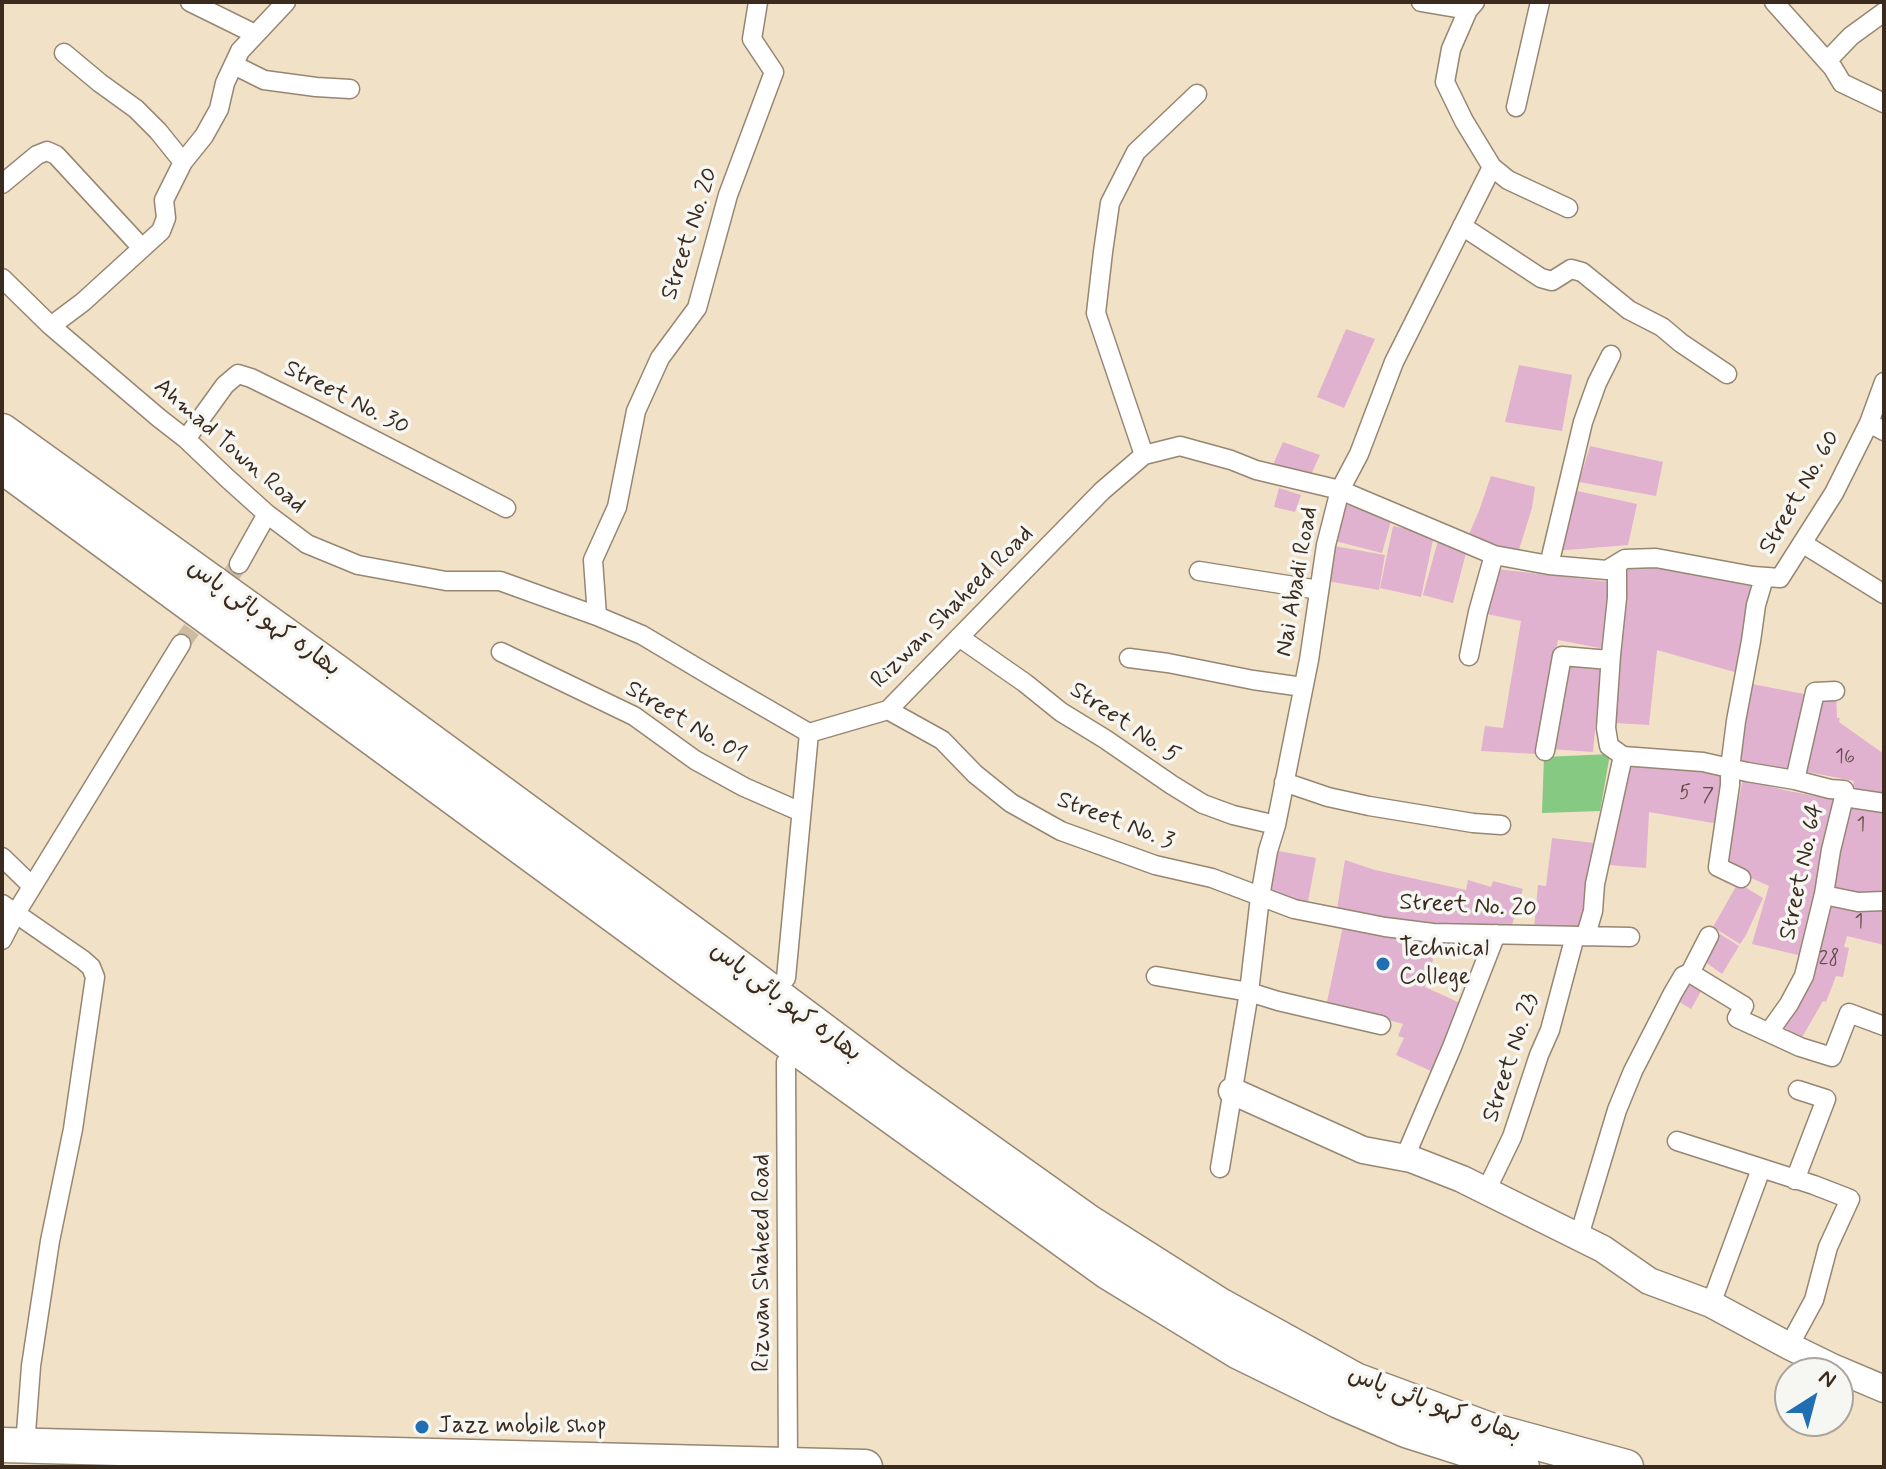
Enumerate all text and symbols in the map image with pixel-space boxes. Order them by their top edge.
street label: Street No. 20 [656,164,726,304]
street label: Street No. 30 [279,355,413,443]
street label: Ahmad Town Road [147,373,311,521]
street label: Street No. 60 [1754,426,1848,560]
street label: Nai Abadi Road [1271,505,1325,659]
street label: Rizwan Shaheed Road [866,521,1040,695]
street label: بھارہ کہو بائی پاس [181,554,345,684]
street label: Street No. 01 [619,676,751,770]
street label: Street No. 5 [1063,677,1185,771]
house number: 16 [1835,746,1855,770]
house number: 5 [1679,782,1691,806]
house number: 7 [1702,785,1714,809]
street label: Street No. 3 [1052,787,1178,857]
street label: Street No. 64 [1774,801,1832,943]
house number: 1 [1857,814,1865,838]
street label: Street No. 20 [1399,889,1537,925]
house number: 1 [1855,911,1863,935]
place label: Technical College [1399,936,1489,992]
street label: بھارہ کہو بائی پاس [704,937,866,1069]
house number: 28 [1819,948,1839,972]
marker: Technical College [1374,955,1392,973]
street label: Street No. 23 [1478,990,1546,1126]
street label: Rizwan Shaheed Road [749,1154,777,1372]
north arrow [1774,1357,1854,1437]
street label: بھارہ کہو بائی پاس [1344,1361,1524,1451]
text: N [1813,1364,1841,1395]
place label: Jazz mobile shop [438,1413,607,1441]
marker: Jazz mobile shop [413,1418,431,1436]

